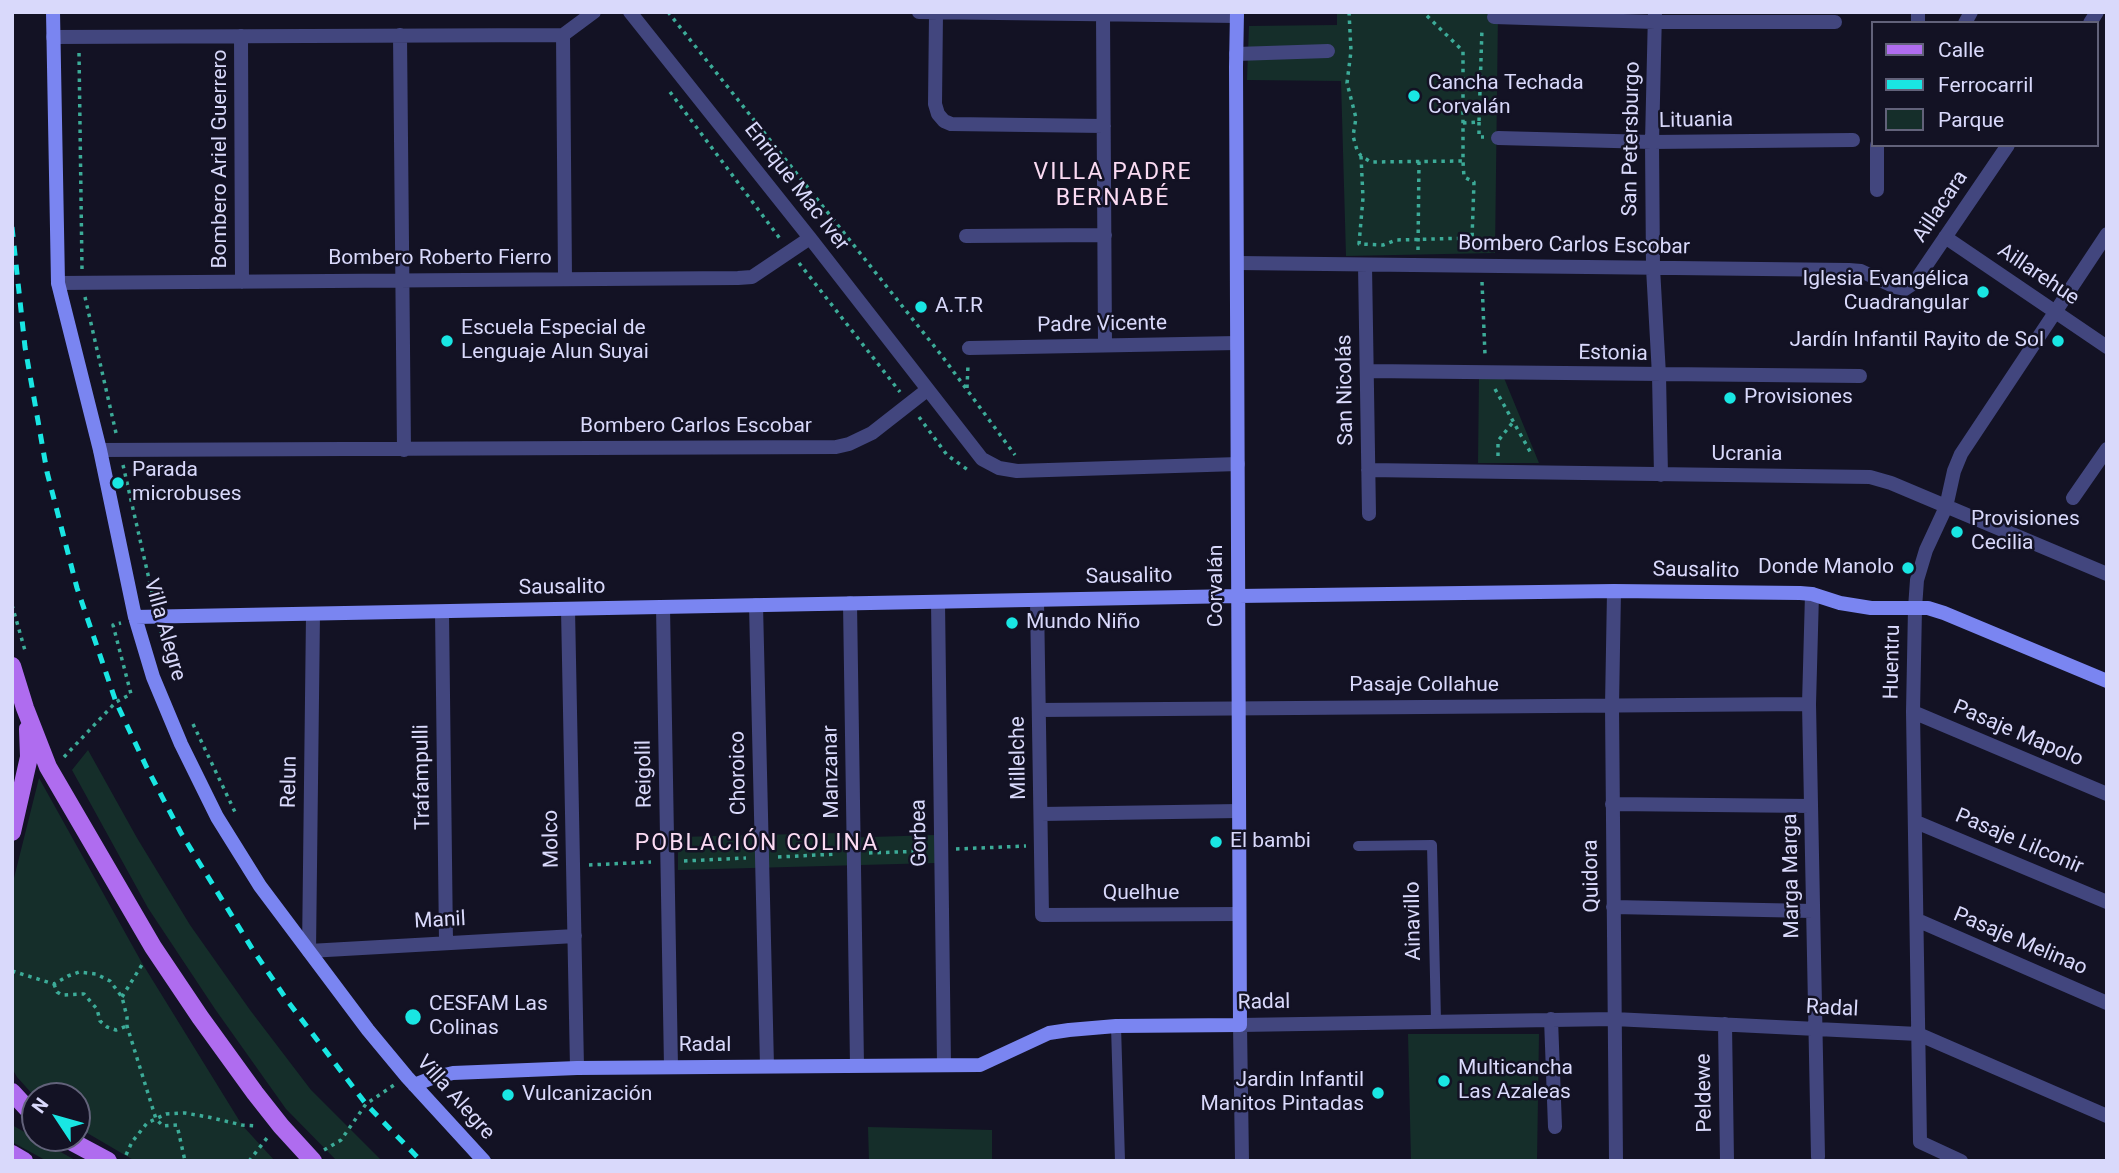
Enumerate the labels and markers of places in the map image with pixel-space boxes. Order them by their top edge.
place label: Cancha Techada Corvalán [1428,71,1584,121]
marker: Cancha Techada Corvalán [1406,88,1422,104]
place label: Iglesia Evangélica Cuadrangular [1802,267,1969,317]
marker: Iglesia Evangélica Cuadrangular [1975,284,1991,300]
place label: A.T.R [935,294,983,320]
marker: A.T.R [913,299,929,315]
place label: Escuela Especial de Lenguaje Alun Suyai [461,316,649,366]
place label: Jardín Infantil Rayito de Sol [1789,328,2044,354]
marker: Escuela Especial de Lenguaje Alun Suyai [439,333,455,349]
marker: Jardín Infantil Rayito de Sol [2050,333,2066,349]
place label: Provisiones [1744,385,1853,411]
marker: Provisiones [1722,390,1738,406]
place label: Parada microbuses [132,458,242,508]
marker: Parada microbuses [110,475,126,491]
place label: Provisiones Cecilia [1971,507,2080,557]
marker: Provisiones Cecilia [1949,524,1965,540]
place label: Donde Manolo [1758,555,1894,581]
marker: Donde Manolo [1900,560,1916,576]
place label: Mundo Niño [1026,610,1140,636]
marker: Mundo Niño [1004,615,1020,631]
place label: El bambi [1230,829,1311,855]
marker: El bambi [1208,834,1224,850]
place label: CESFAM Las Colinas [429,992,548,1042]
marker: CESFAM Las Colinas [403,1007,423,1027]
place label: Multicancha Las Azaleas [1458,1056,1573,1106]
place label: Jardin Infantil Manitos Pintadas [1201,1068,1364,1118]
marker: Multicancha Las Azaleas [1436,1073,1452,1089]
place label: Vulcanización [522,1082,652,1108]
marker: Jardin Infantil Manitos Pintadas [1370,1085,1386,1101]
marker: Vulcanización [500,1087,516,1103]

